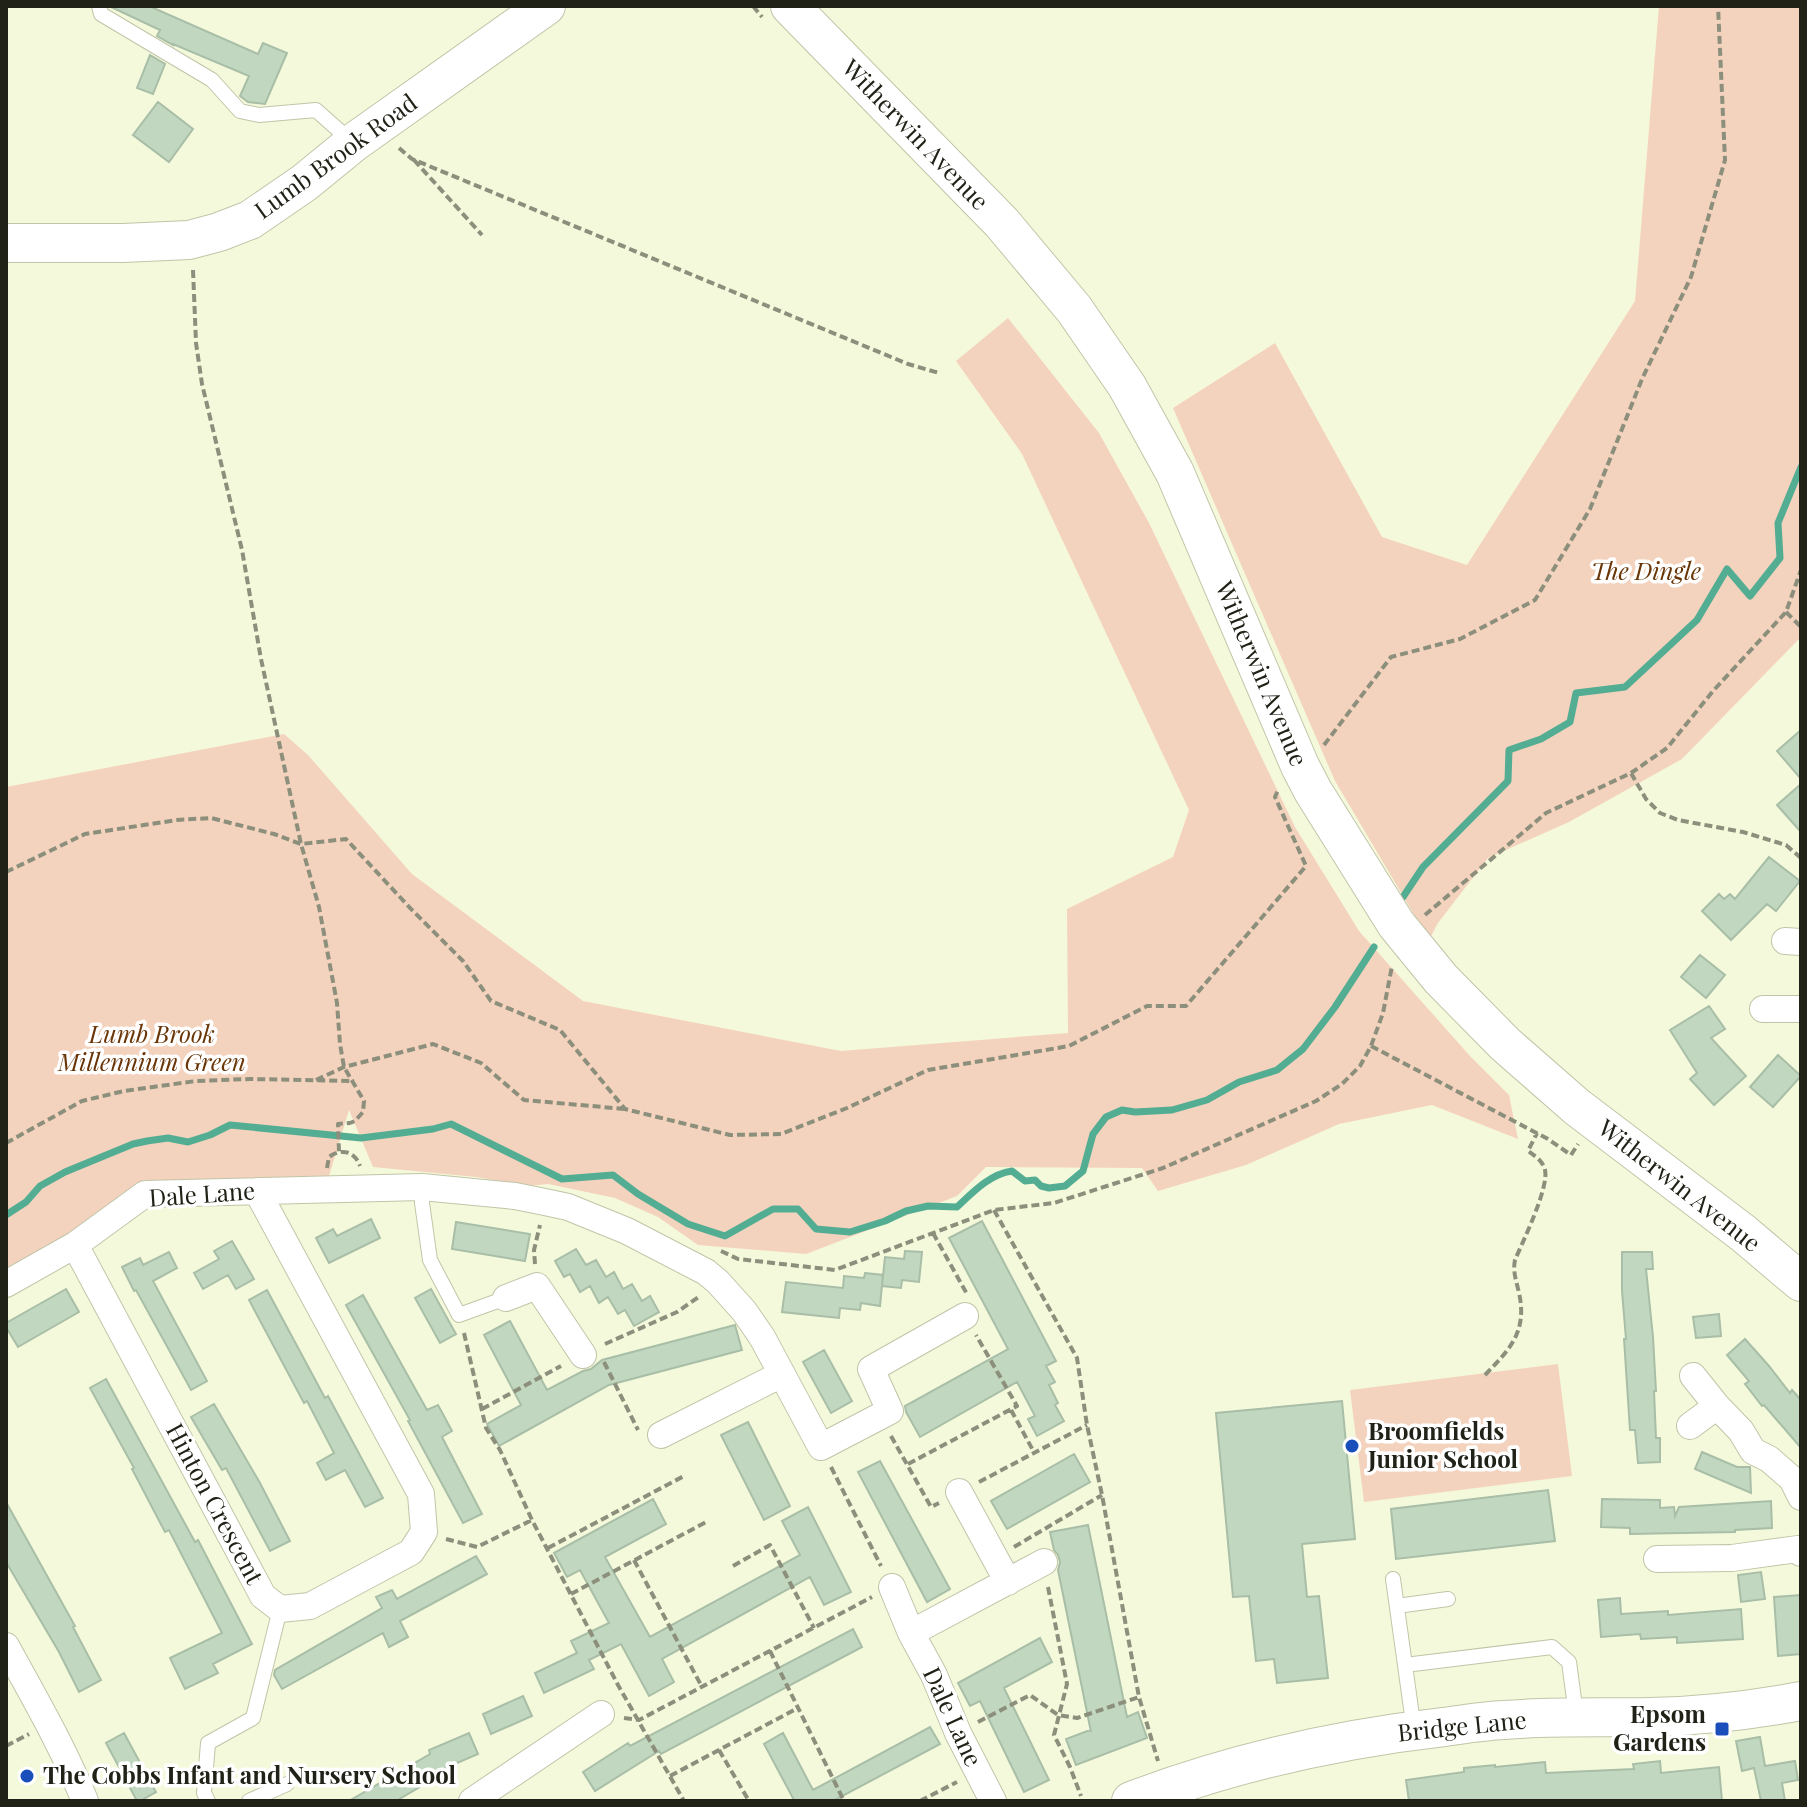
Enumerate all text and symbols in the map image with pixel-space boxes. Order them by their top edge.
street label: Witherwin Avenue [836,51,997,216]
street label: Lumb Brook Road [247,86,423,225]
park label: The Dingle [1591,554,1701,586]
street label: Witherwin Avenue [1209,575,1316,771]
park label: Lumb Brook Millennium Green [57,1017,246,1077]
street label: Witherwin Avenue [1592,1110,1768,1258]
street label: Dale Lane [148,1173,256,1213]
place label: Broomfields Junior School [1367,1414,1518,1474]
street label: Hinton Crescent [160,1417,272,1589]
marker: Broomfields Junior School [1343,1437,1361,1455]
street label: Dale Lane [917,1661,991,1771]
place label: Epsom Gardens [1613,1697,1706,1757]
street label: Bridge Lane [1396,1702,1528,1748]
marker: Epsom Gardens [1713,1720,1731,1738]
place label: The Cobbs Infant and Nursery School [43,1758,457,1790]
marker: The Cobbs Infant and Nursery School [18,1767,36,1785]

